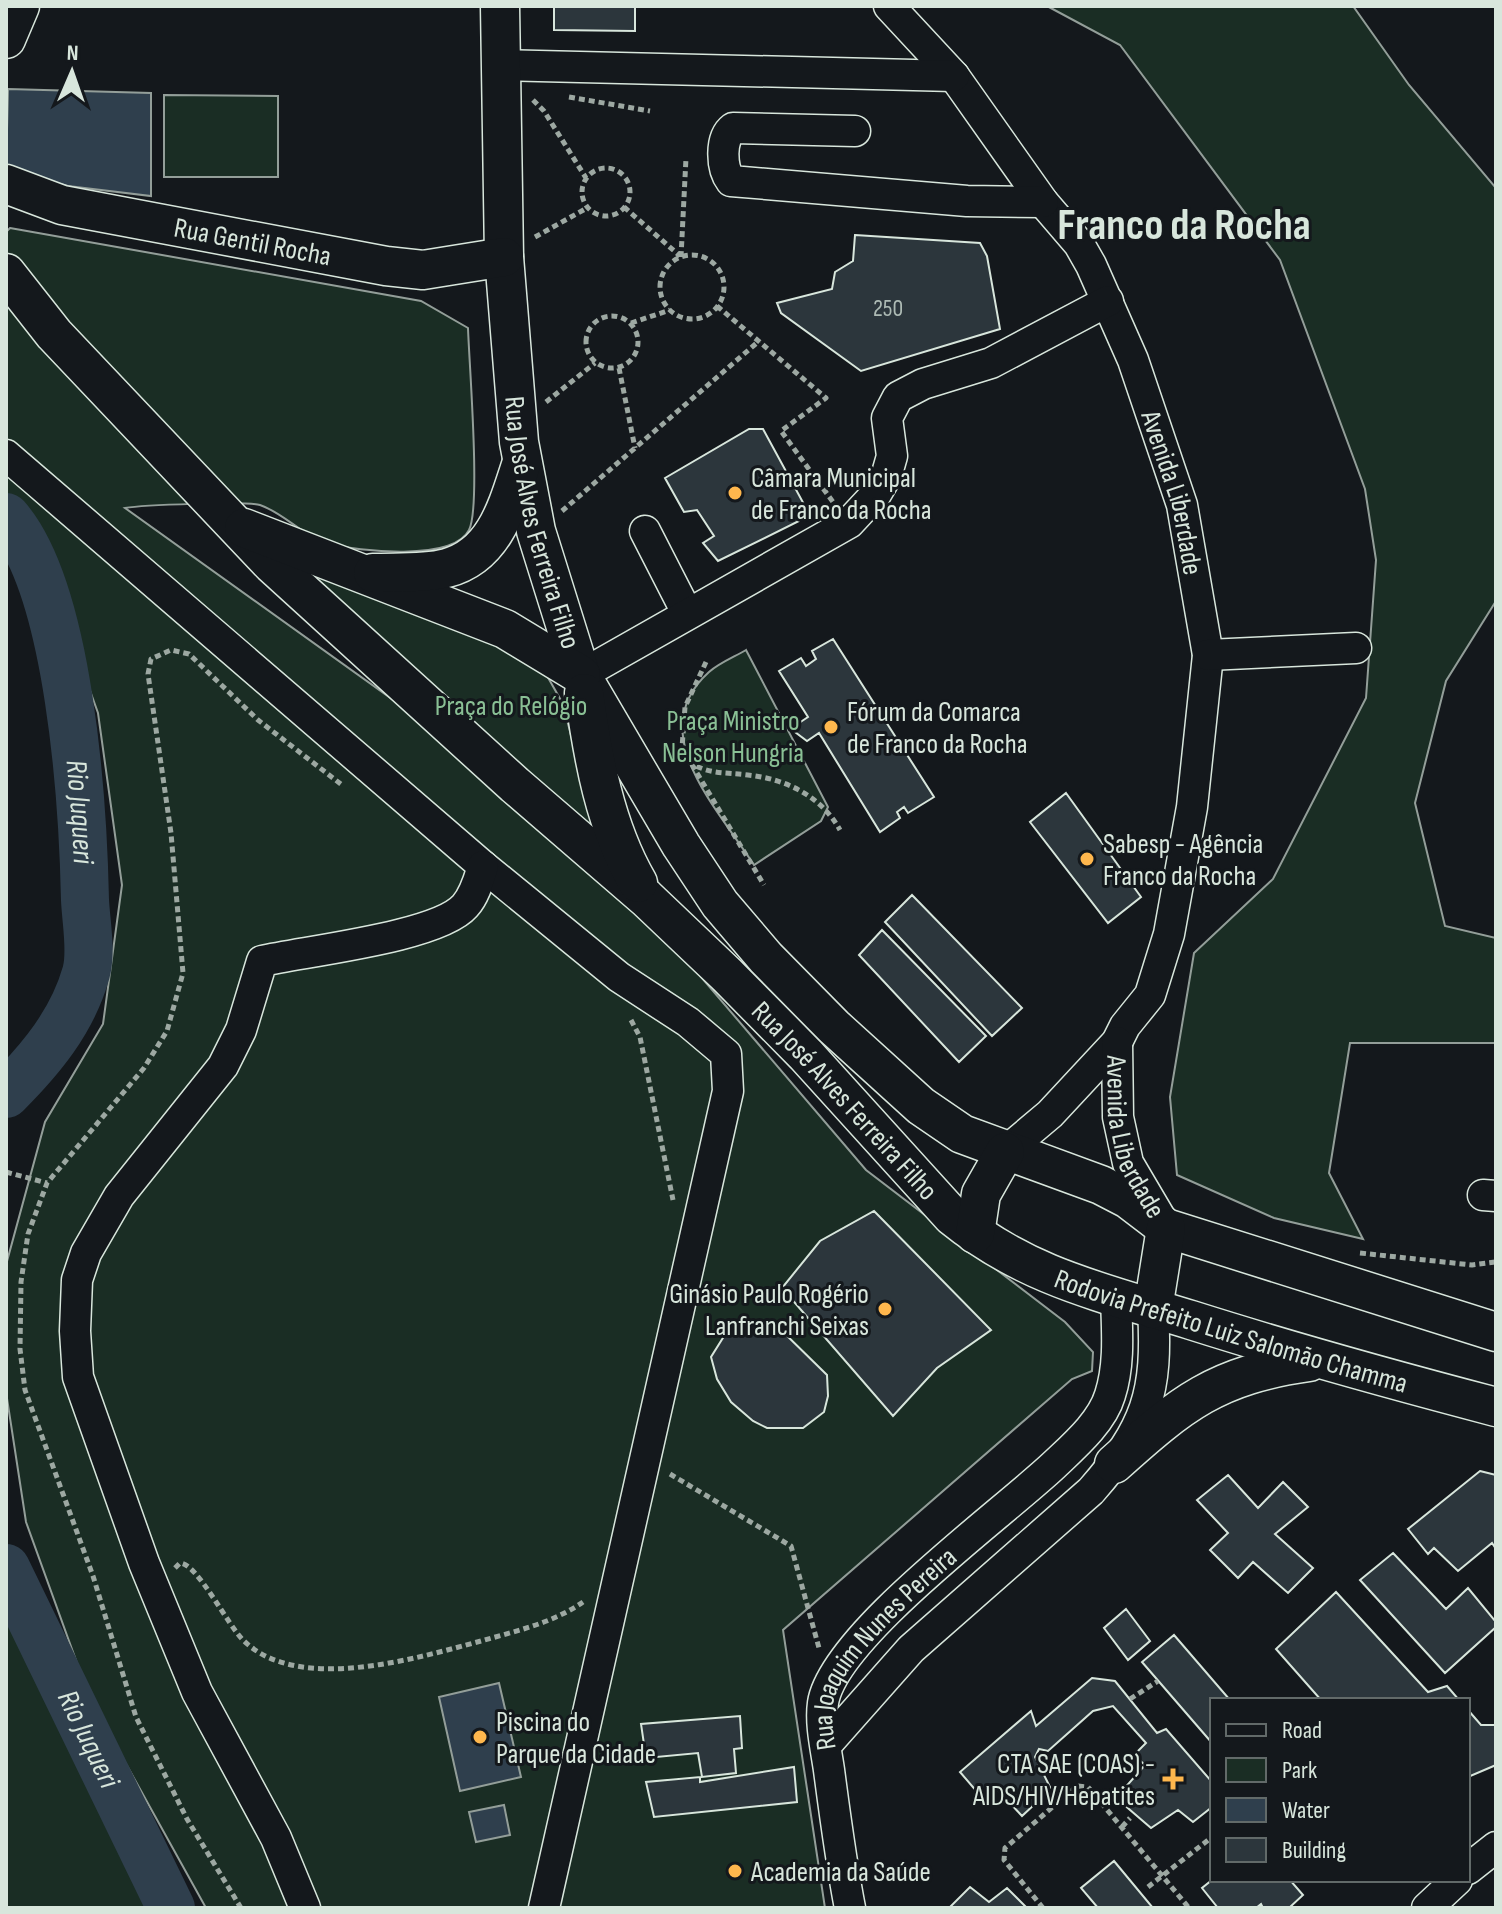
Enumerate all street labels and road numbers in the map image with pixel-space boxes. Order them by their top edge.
street label: Rua Gentil Rocha [171,211,334,273]
street label: Rua José Alves Ferreira Filho [497,395,587,653]
street label: Avenida Liberdade [1133,406,1209,577]
street label: Rua José Alves Ferreira Filho [744,995,944,1207]
street label: Avenida Liberdade [1099,1054,1172,1224]
street label: Rodovia Prefeito Luiz Salomão Chamma [1050,1263,1411,1401]
street label: Rua Joaquim Nunes Pereira [807,1541,964,1752]

